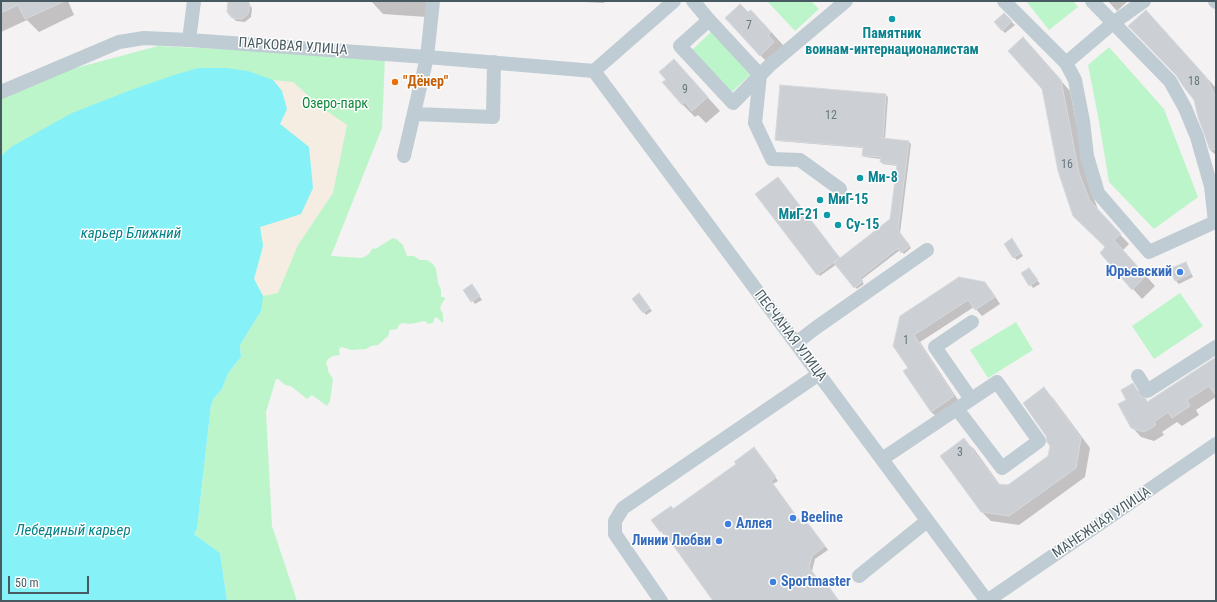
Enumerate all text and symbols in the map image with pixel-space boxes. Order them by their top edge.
marker: Памятник воинам-интернационалистам [887,14,897,24]
house number: 7 [746,19,752,33]
place label: Памятник воинам-интернационалистам [805,26,979,58]
street label: ПАРКОВАЯ УЛИЦА [238,35,348,59]
place label: "Дёнер" [403,74,448,90]
house number: 18 [1188,75,1200,89]
marker: "Дёнер" [390,77,400,87]
house number: 9 [682,83,688,97]
park label: Озеро-парк [302,96,368,112]
house number: 12 [825,109,837,123]
house number: 16 [1061,158,1073,172]
place label: Ми-8 [868,170,898,186]
marker: Ми-8 [855,173,865,183]
place label: МиГ-15 [828,192,868,208]
marker: МиГ-15 [815,195,825,205]
place label: МиГ-21 [779,207,819,223]
marker: МиГ-21 [822,210,832,220]
place label: Су-15 [846,217,879,233]
marker: Су-15 [833,220,843,230]
water label: карьер Ближний [81,225,181,243]
place label: Юрьевский [1106,264,1172,280]
marker: Юрьевский [1175,267,1185,277]
street label: ПЕСЧАНАЯ УЛИЦА [750,287,830,385]
house number: 1 [903,334,909,348]
house number: 3 [957,446,963,460]
street label: МАНЕЖНАЯ УЛИЦА [1050,484,1154,562]
place label: Beeline [801,510,843,526]
marker: Beeline [788,513,798,523]
place label: Аллея [736,516,772,532]
marker: Аллея [723,519,733,529]
water label: Лебединый карьер [15,522,131,540]
place label: Линии Любви [632,533,711,549]
marker: Линии Любви [714,536,724,546]
scale bar [10,568,91,594]
place label: Sportmaster [781,574,851,590]
text: 50 m [15,576,39,590]
marker: Sportmaster [768,577,778,587]

